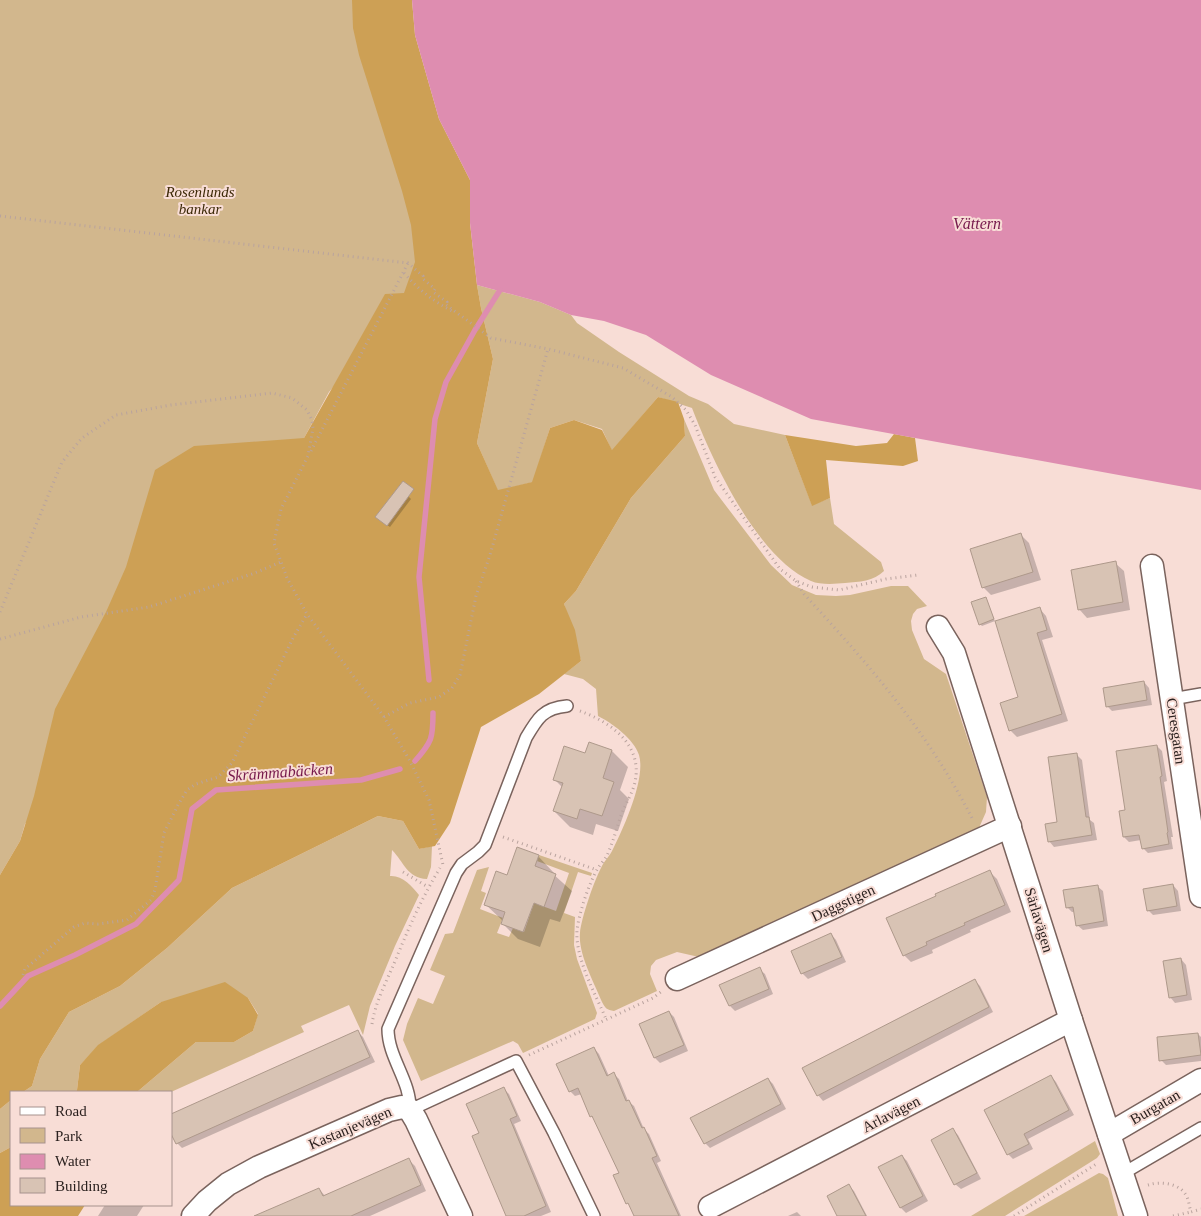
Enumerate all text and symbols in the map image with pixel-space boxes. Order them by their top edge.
park label: Rosenlunds bankar [164,184,235,217]
water label: Vättern [953,215,1001,232]
street label: Ceresgatan [1163,697,1189,766]
water label: Skrämmabäcken [227,760,333,784]
street label: Daggstigen [809,881,878,925]
street label: Särlavägen [1022,886,1057,955]
street label: Burgatan [1127,1086,1183,1128]
legend [10,1091,172,1206]
street label: Arlavägen [860,1092,923,1135]
text: Road [55,1103,87,1119]
street label: Kastanjevägen [306,1103,394,1153]
text: Park [55,1128,83,1144]
text: Water [55,1153,90,1169]
text: Building [55,1178,108,1194]

